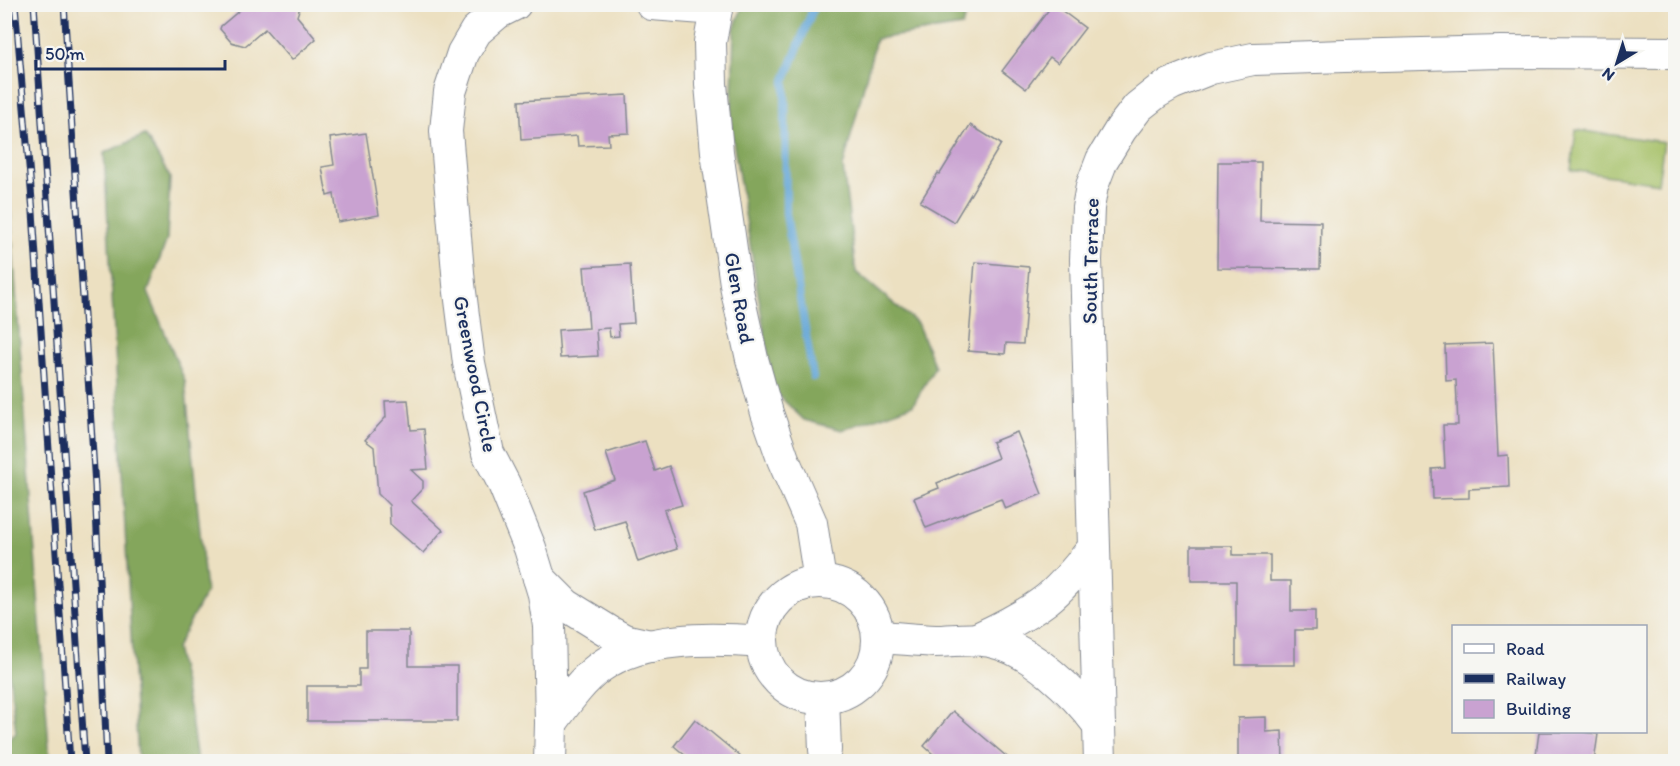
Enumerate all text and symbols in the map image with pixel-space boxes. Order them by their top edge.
scale bar [36,33,225,71]
north arrow [1587,33,1647,93]
text: 50 m [45,43,85,65]
text: N [1598,64,1618,85]
street label: South Terrace [1076,198,1104,324]
street label: Glen Road [720,250,760,346]
street label: Greenwood Circle [449,294,503,454]
legend [1452,625,1647,733]
text: Road [1506,638,1545,660]
text: Railway [1506,668,1567,690]
text: Building [1506,698,1572,720]

